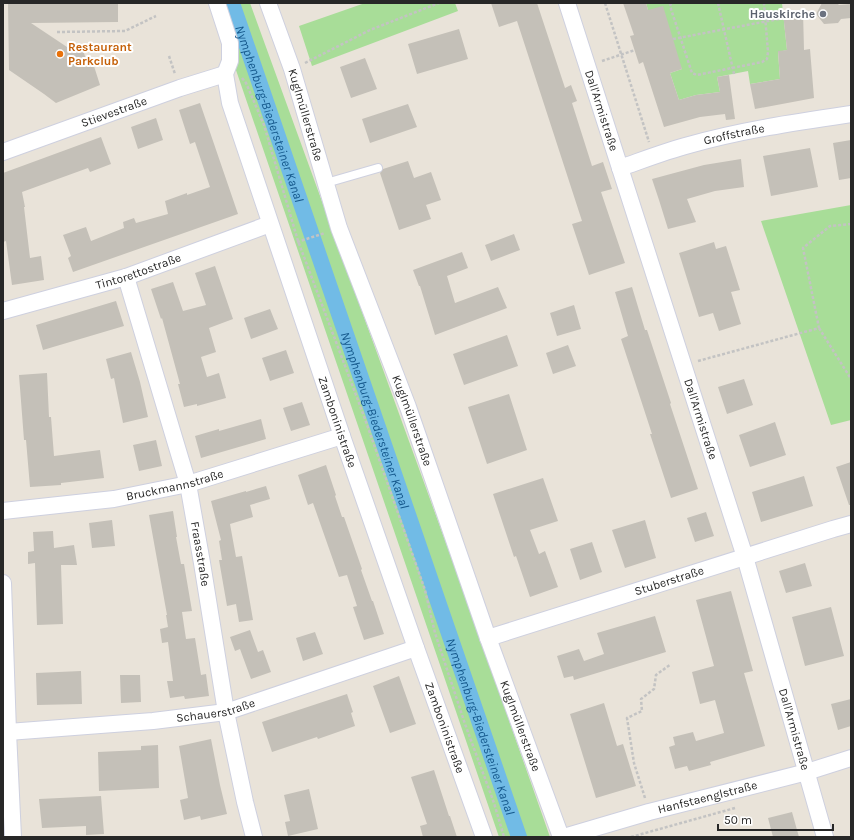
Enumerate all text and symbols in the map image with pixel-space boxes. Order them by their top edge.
place label: Hauskirche [750,7,815,21]
marker: Hauskirche [818,9,828,19]
water label: Nymphenburg-Biedersteiner Kanal [233,23,307,204]
place label: Restaurant Parkclub [68,40,132,68]
marker: Restaurant Parkclub [55,49,65,59]
street label: Kuglmüllerstraße [285,67,326,163]
street label: Dall'Armistraße [582,68,621,153]
street label: Stievestraße [79,94,149,130]
street label: Groffstraße [702,121,766,148]
street label: Tintorettostraße [94,250,183,292]
water label: Nymphenburg-Biedersteiner Kanal [338,330,413,510]
street label: Kuglmüllerstraße [389,373,435,468]
street label: Zamboninistraße [315,374,360,470]
street label: Dall'Armistraße [681,377,720,461]
street label: Bruckmannstraße [125,466,225,503]
street label: Fraasstraße [188,520,213,587]
street label: Stuberstraße [633,563,706,598]
water label: Nymphenburg-Biedersteiner Kanal [444,636,518,817]
street label: Kuglmüllerstraße [497,679,543,773]
street label: Zamboninistraße [422,680,467,775]
street label: Dall'Armistraße [776,687,813,772]
street label: Schauerstraße [175,696,257,725]
street label: Hanfstaenglstraße [656,778,759,816]
scale bar [718,806,833,832]
text: 50 m [724,813,752,827]

